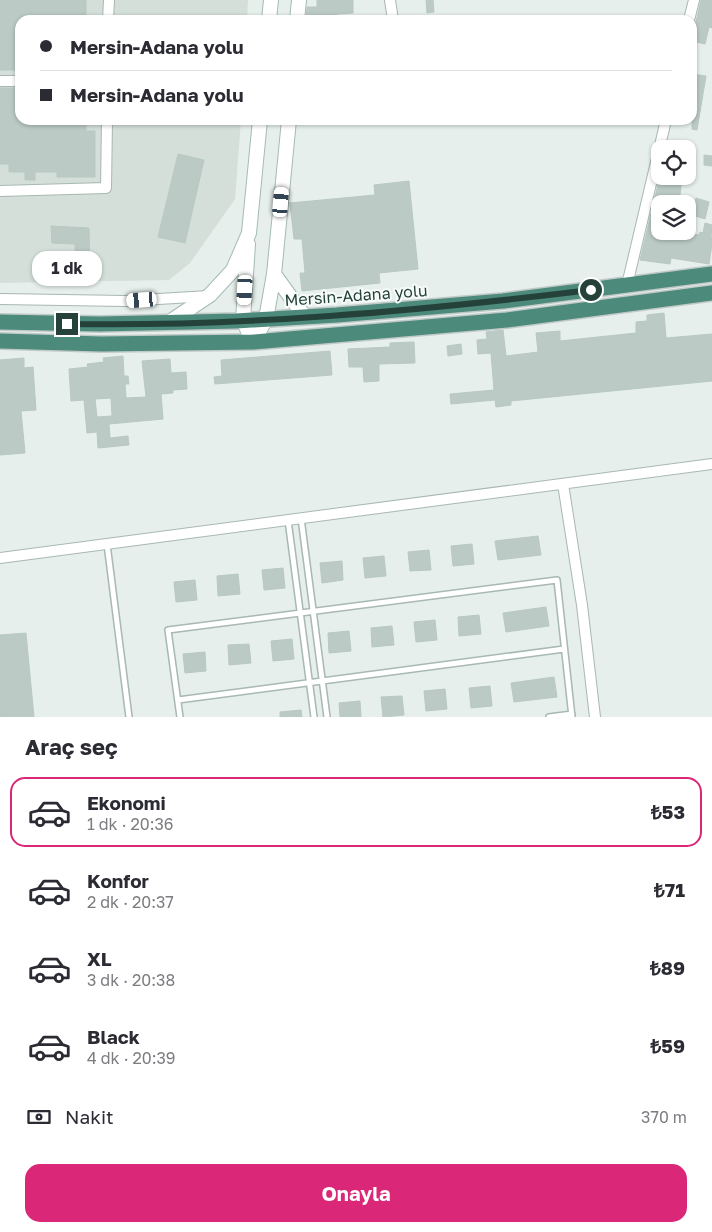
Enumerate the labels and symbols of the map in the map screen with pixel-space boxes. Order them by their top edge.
car [272,186,289,218]
callout: 1 dk [32,252,102,286]
car [236,275,253,305]
route start [580,279,602,301]
street label: Mersin-Adana yolu [284,280,428,310]
car [126,291,157,309]
route end [56,313,78,335]

